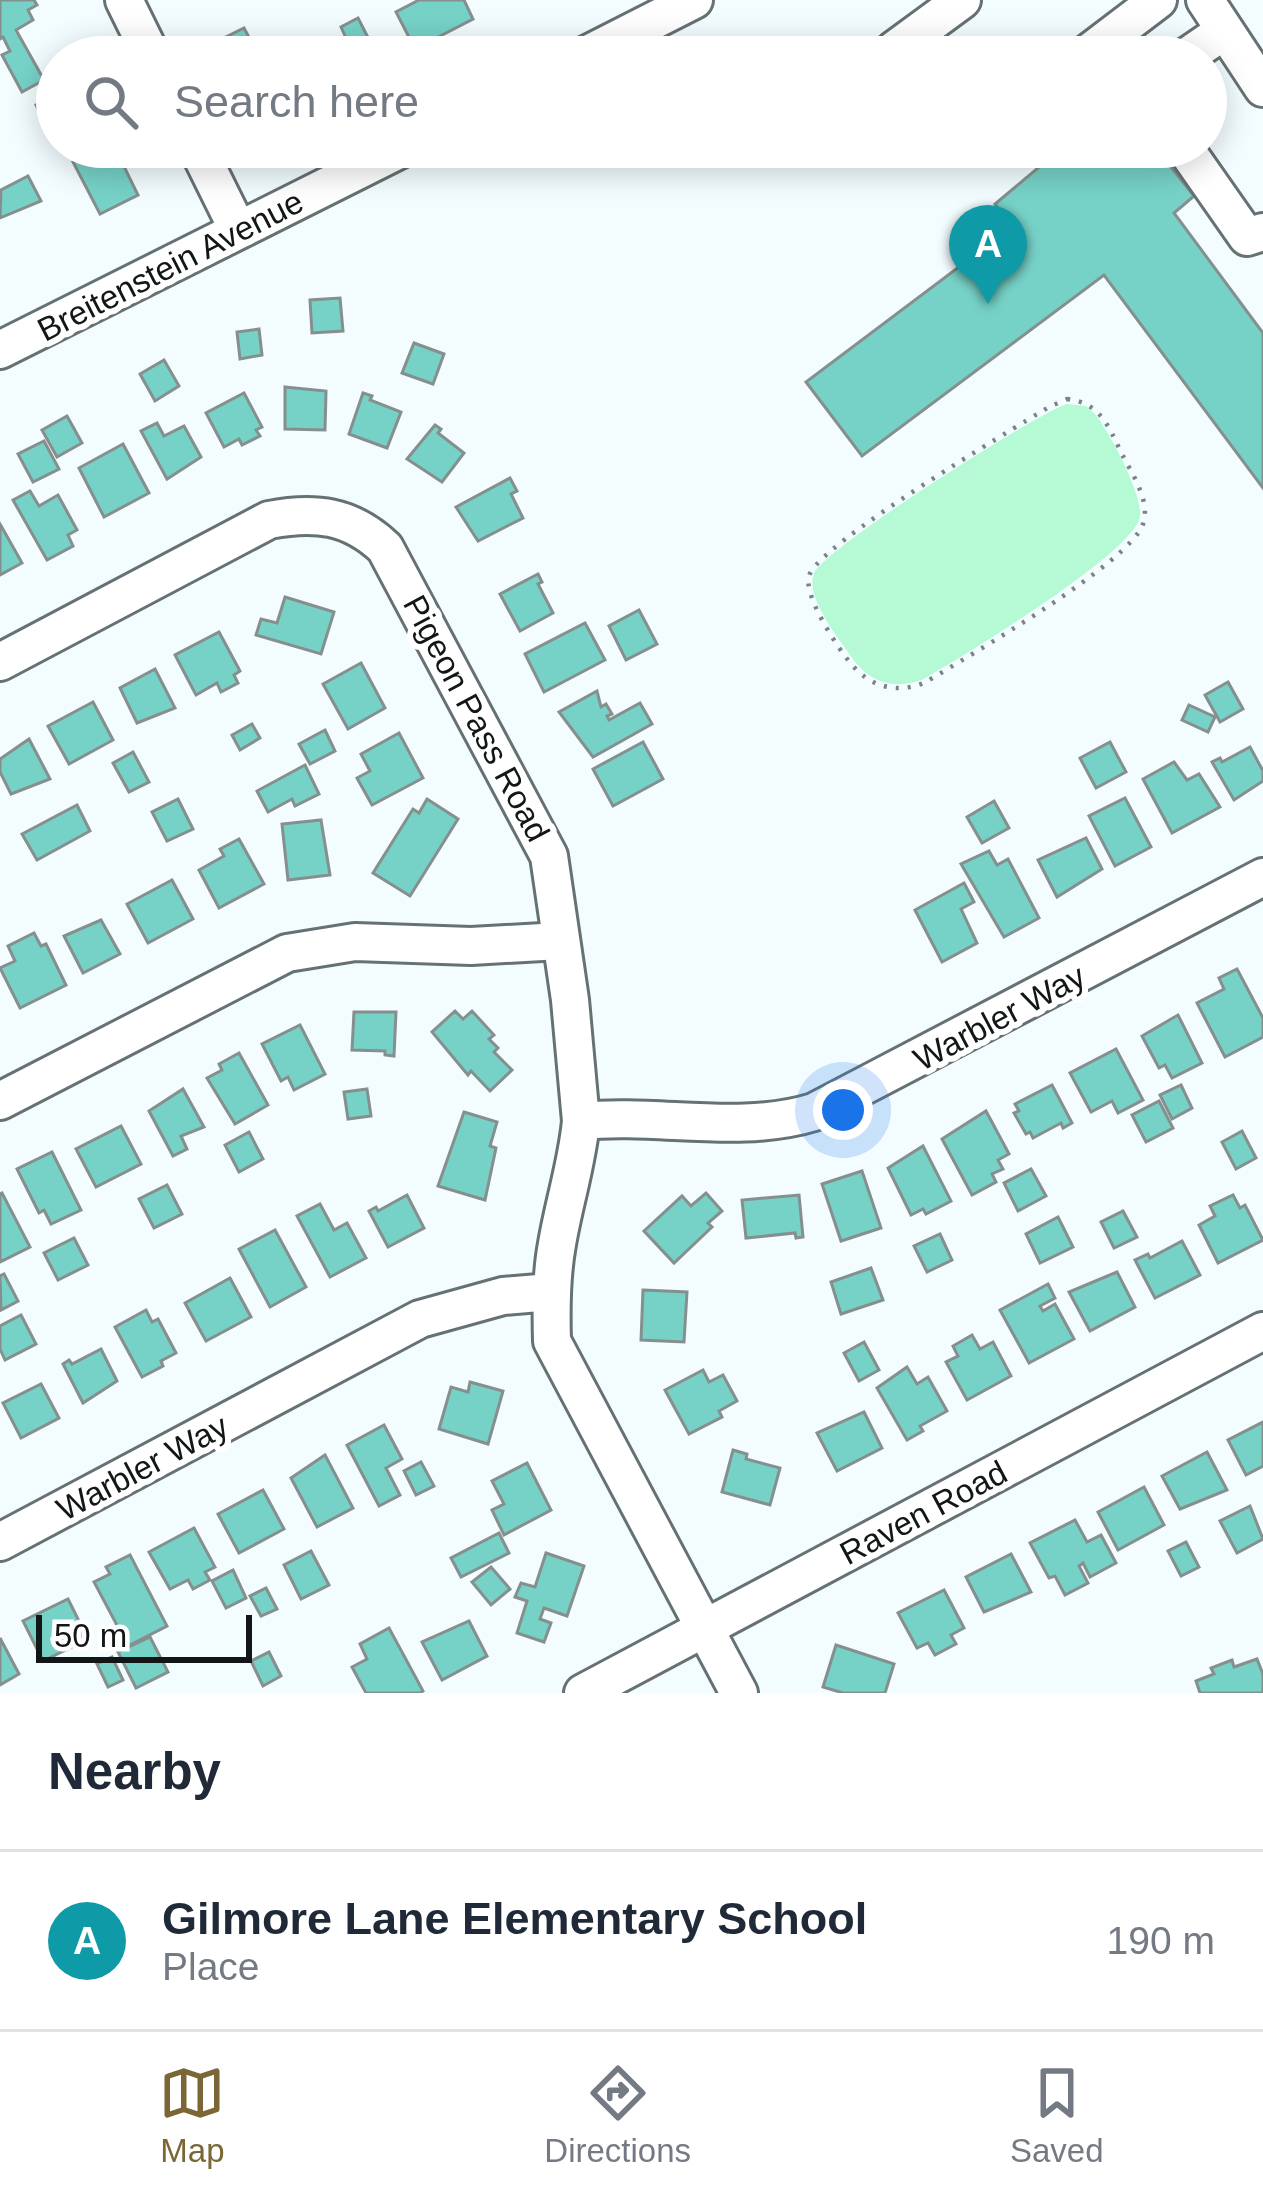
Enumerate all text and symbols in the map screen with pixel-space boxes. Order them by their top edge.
search box [36,36,1227,168]
icon: search [78,69,144,135]
text: Search here [174,76,419,127]
street label: Breitenstein Avenue [31,182,309,348]
pin: A [949,205,1027,304]
street label: Pigeon Pass Road [396,589,557,848]
street label: Warbler Way [907,957,1091,1078]
your location [813,1080,873,1140]
street label: Warbler Way [50,1407,234,1528]
street label: Raven Road [834,1453,1013,1572]
scale bar [36,1609,252,1662]
text: 50 m [54,1617,127,1654]
text: Nearby [48,1743,221,1800]
text: Gilmore Lane Elementary School [162,1893,867,1944]
text: A [73,1919,101,1962]
text: 190 m [1107,1919,1215,1962]
text: Place [162,1945,260,1988]
tab: Map [159,2060,225,2170]
tab: Directions [544,2060,691,2170]
tab: Saved [1010,2060,1104,2170]

